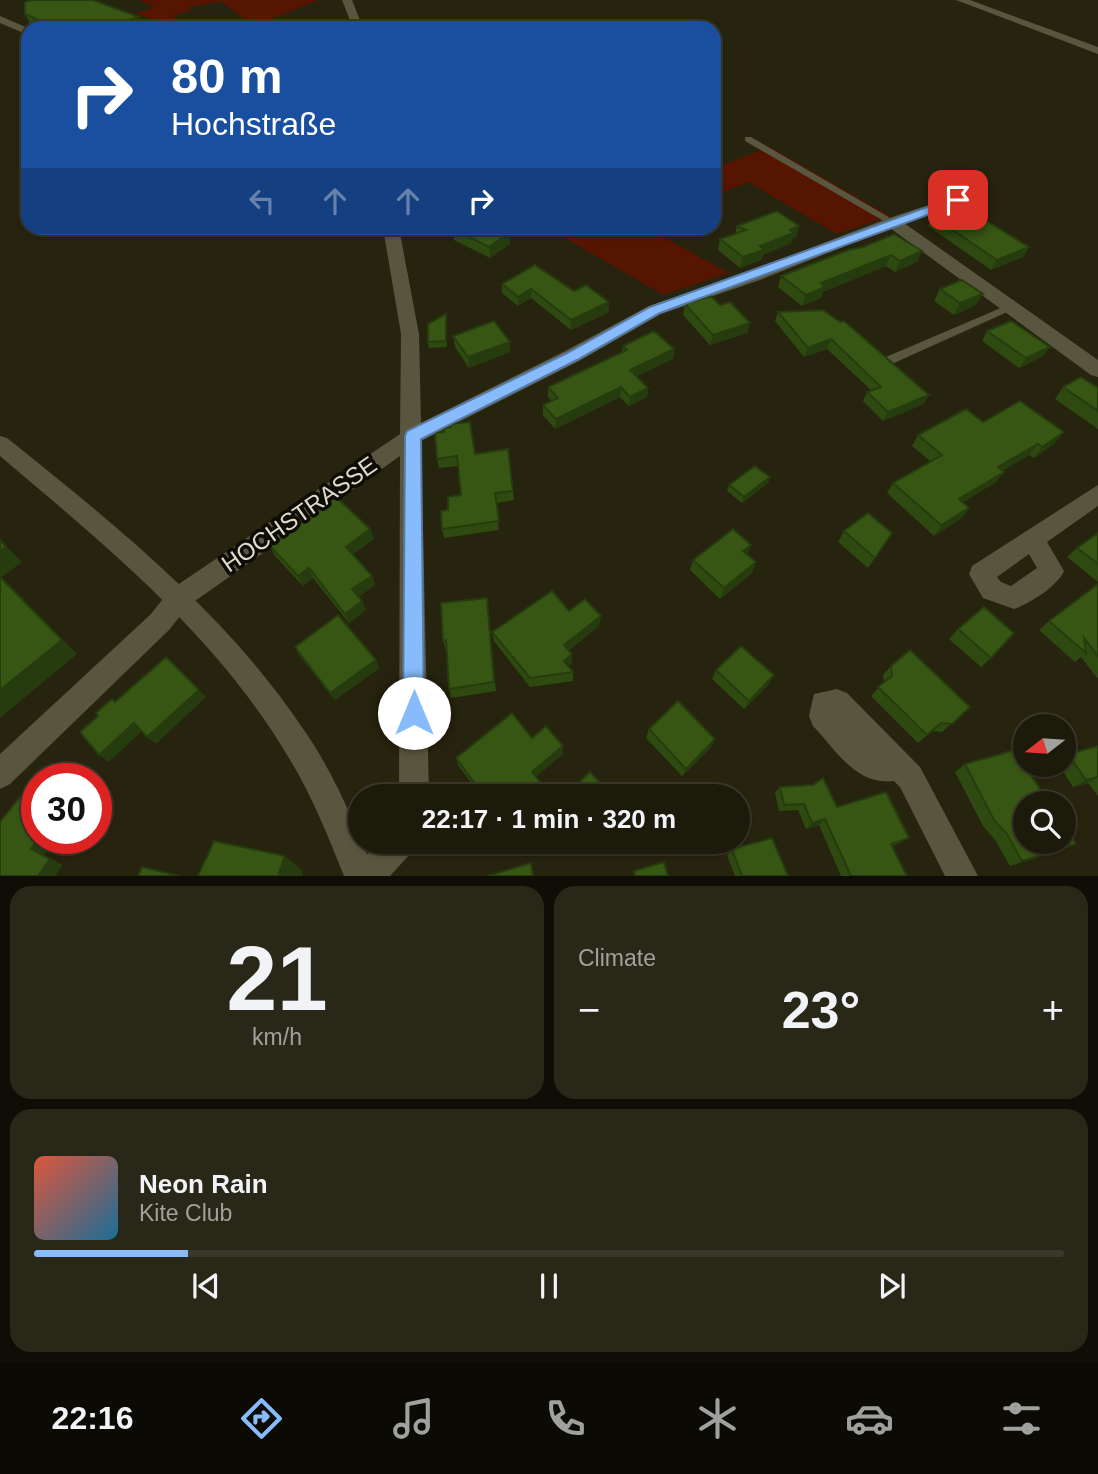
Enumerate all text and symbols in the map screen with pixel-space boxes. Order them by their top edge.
icon: right [56,49,147,140]
text: 80 m [171,49,283,103]
text: Hochstraße [171,106,336,142]
pin [928,170,988,230]
icon: arrive [939,181,977,219]
icon: left [243,182,281,220]
icon: ahead [316,182,354,220]
icon: ahead [389,182,427,220]
icon: right [462,182,500,220]
street label: HOCHSTRASSE [216,451,382,577]
position arrow [377,676,451,750]
north arrow [1013,714,1076,777]
map controls [1013,714,1076,854]
speed limit sign: 30 [21,763,112,854]
button: search [1013,791,1076,854]
text: 22:17 · 1 min · 320 m [422,804,676,834]
text: 21 [226,928,328,1029]
text: Climate [578,945,656,971]
text: 23° [782,981,860,1039]
text: − [578,989,600,1031]
text: + [1042,989,1064,1031]
text: km/h [252,1024,302,1050]
text: Neon Rain [139,1169,268,1199]
text: Kite Club [139,1200,232,1226]
icon: previous [187,1267,225,1305]
icon: pause [530,1267,568,1305]
icon: next [873,1267,911,1305]
icon: directions [237,1394,286,1443]
icon: music [389,1394,438,1443]
icon: phone [541,1394,590,1443]
icon: climate [693,1394,742,1443]
icon: car [845,1394,894,1443]
icon: filters [997,1394,1046,1443]
text: 22:16 [52,1400,133,1436]

